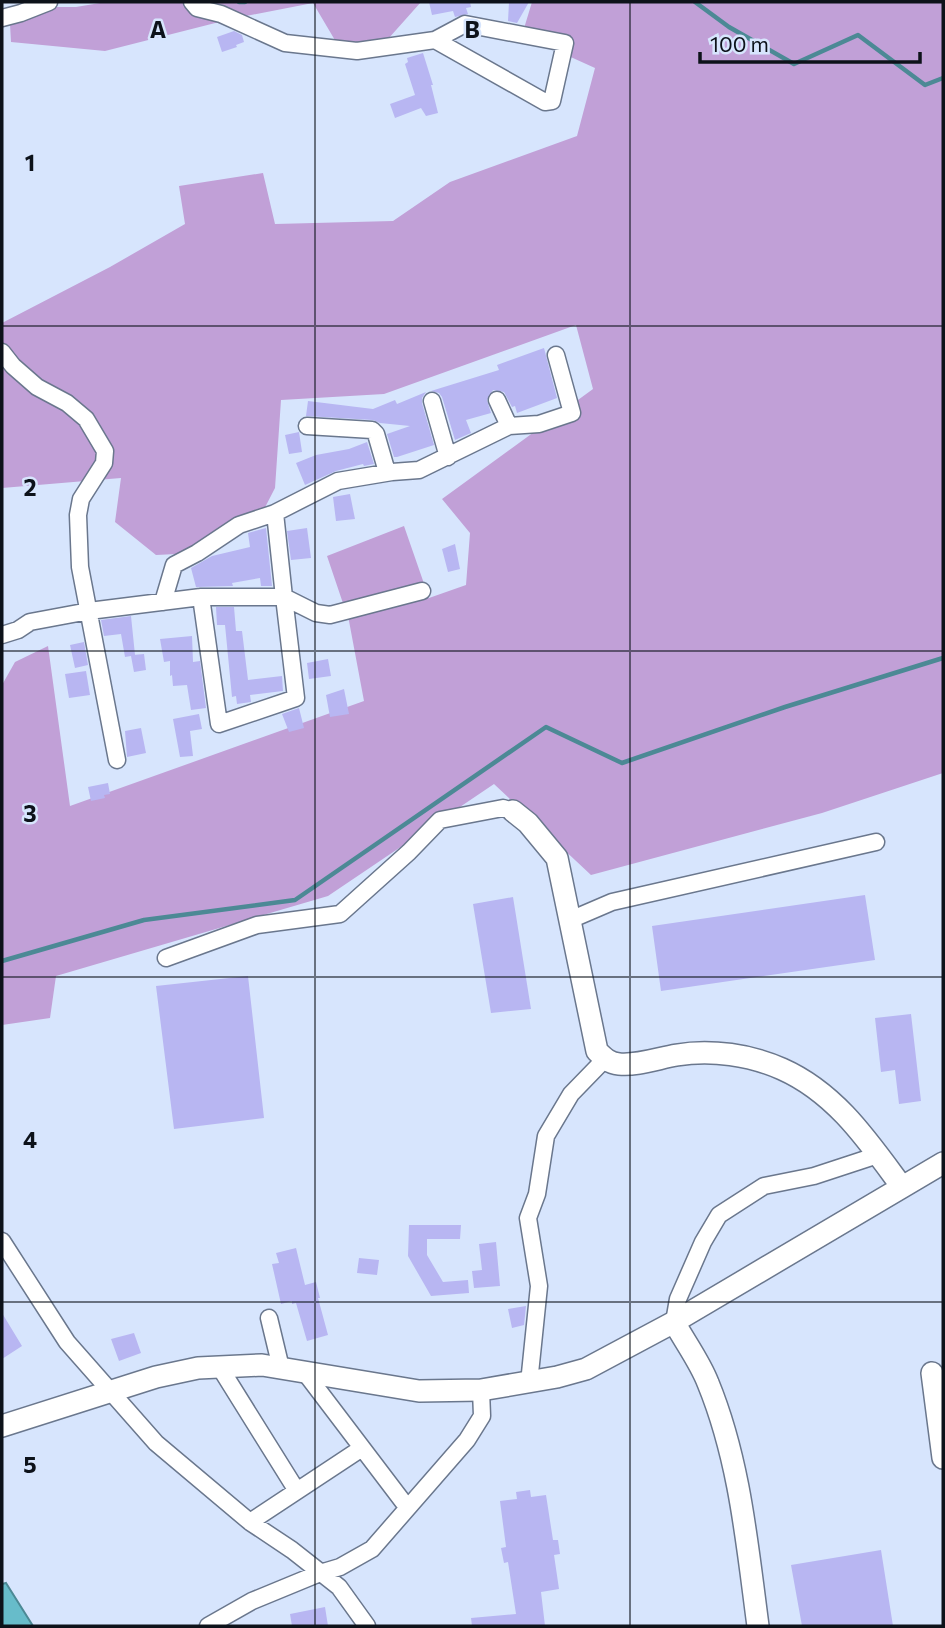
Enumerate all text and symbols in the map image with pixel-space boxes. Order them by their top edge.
text: A [150,15,167,43]
text: B [464,15,480,43]
scale bar [700,21,920,65]
text: 100 m [710,31,769,56]
text: 1 [25,148,35,176]
text: 2 [23,473,37,501]
text: 3 [23,799,37,827]
text: 4 [23,1125,37,1153]
text: 5 [23,1450,37,1478]

